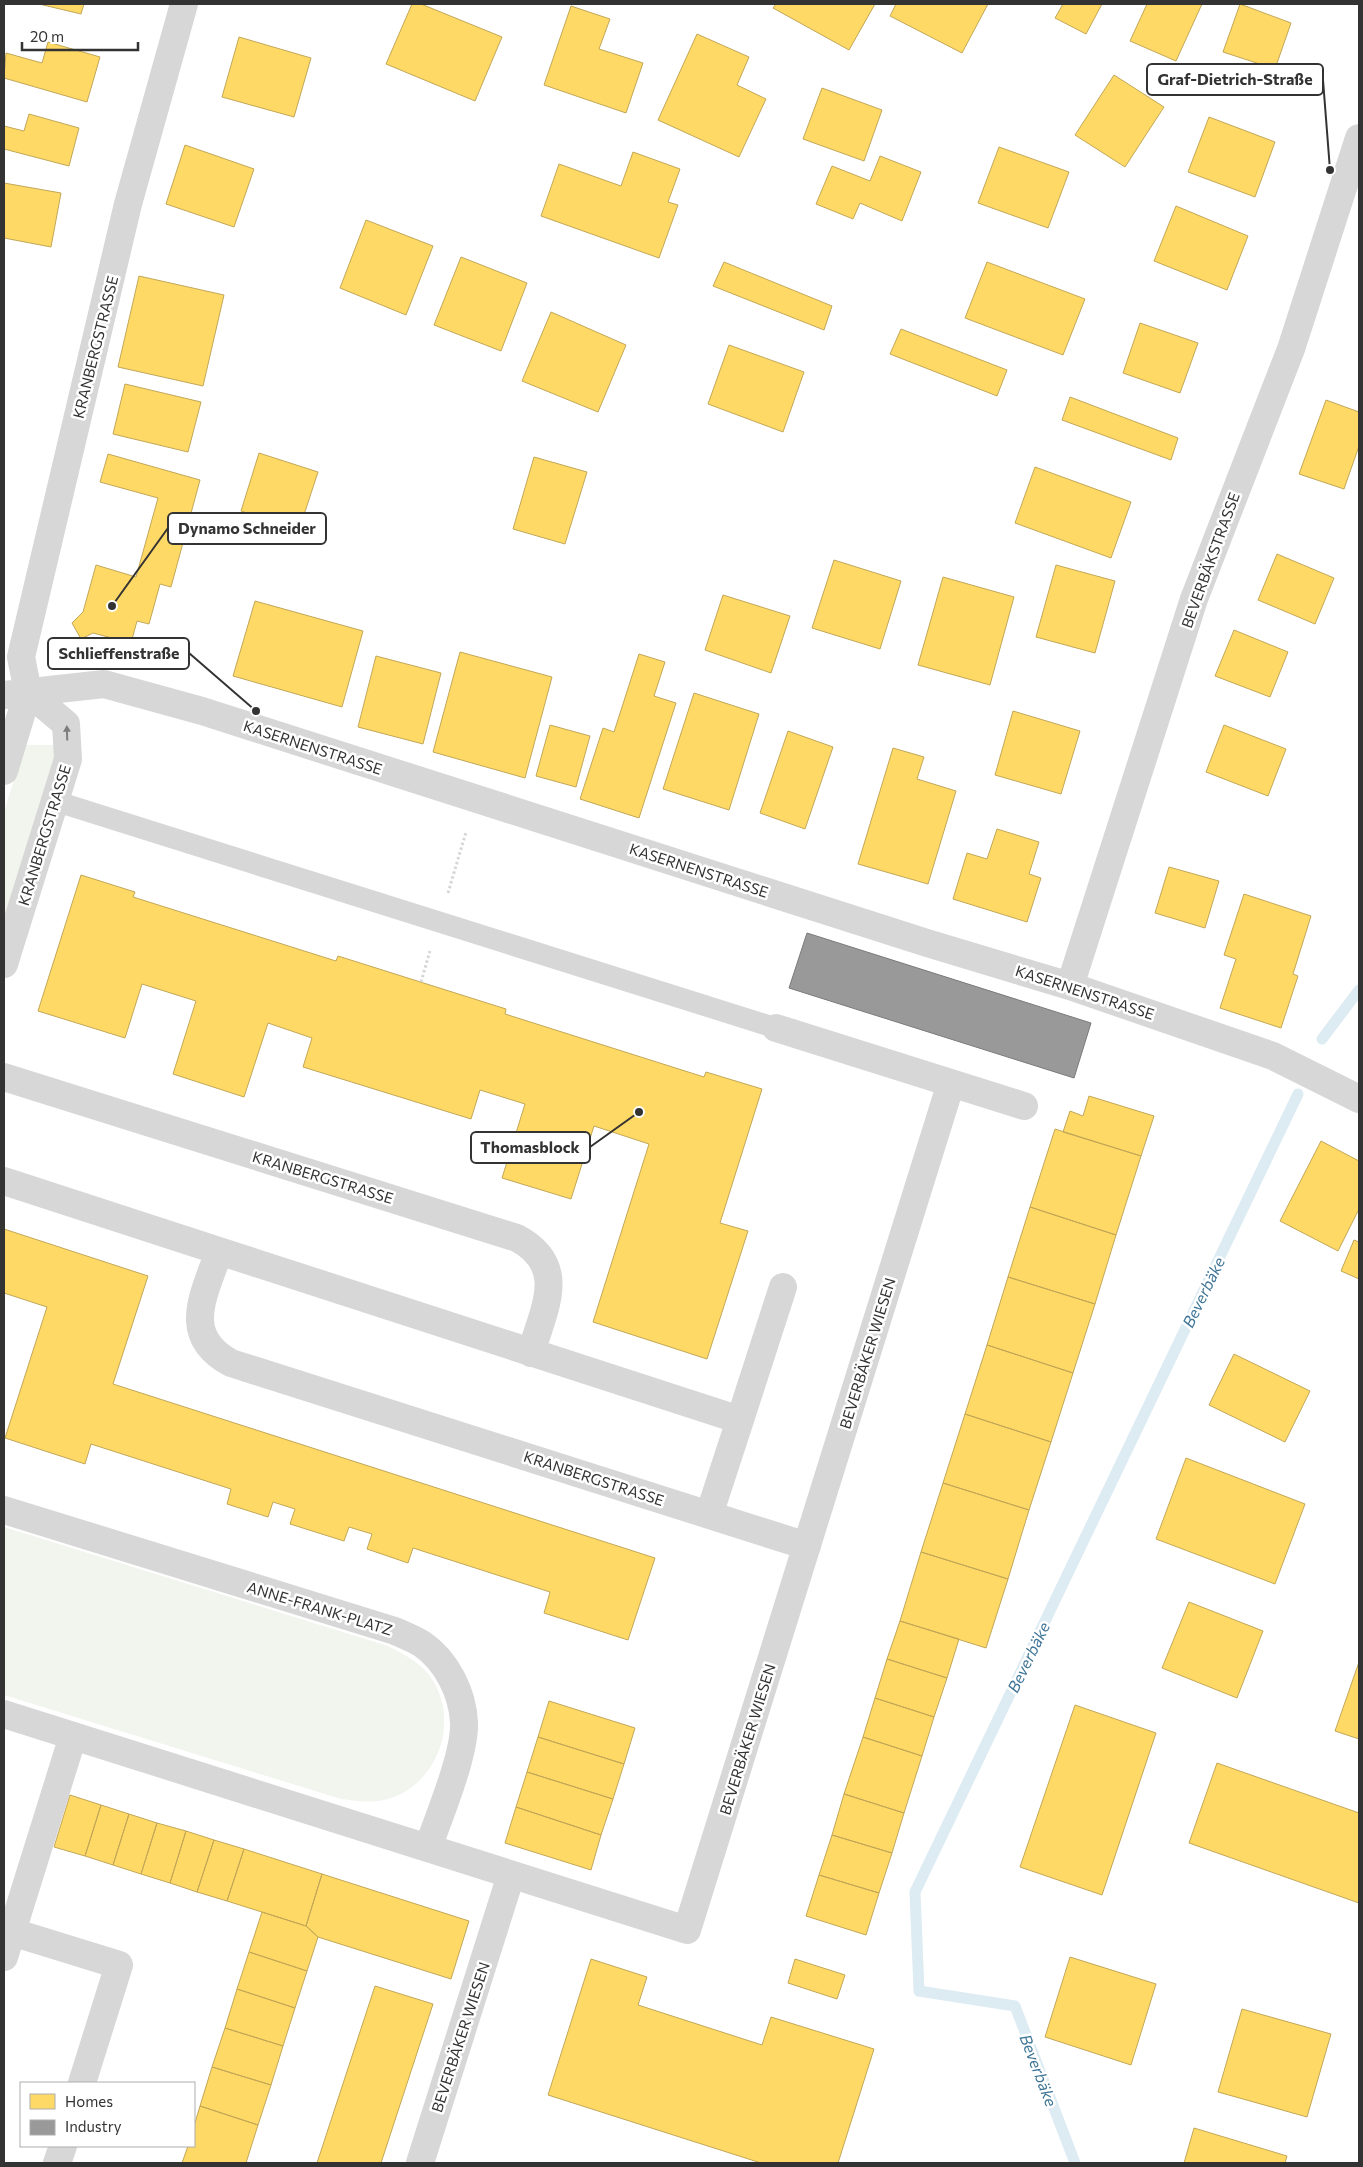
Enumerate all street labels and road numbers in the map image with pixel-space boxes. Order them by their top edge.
street label: KRANBERGSTRASSE [69,274,121,420]
street label: BEVERBÄKSTRASSE [1177,490,1243,630]
street label: KASERNENSTRASSE [241,716,385,778]
street label: KRANBERGSTRASSE [14,762,74,908]
street label: KASERNENSTRASSE [627,839,771,901]
street label: KASERNENSTRASSE [1013,961,1157,1023]
street label: KRANBERGSTRASSE [250,1147,396,1207]
street label: BEVERBÄKER WIESEN [835,1275,899,1431]
street label: KRANBERGSTRASSE [522,1447,666,1509]
street label: ANNE-FRANK-PLATZ [245,1577,395,1639]
street label: BEVERBÄKER WIESEN [715,1661,779,1817]
street label: BEVERBÄKER WIESEN [427,1960,493,2114]

